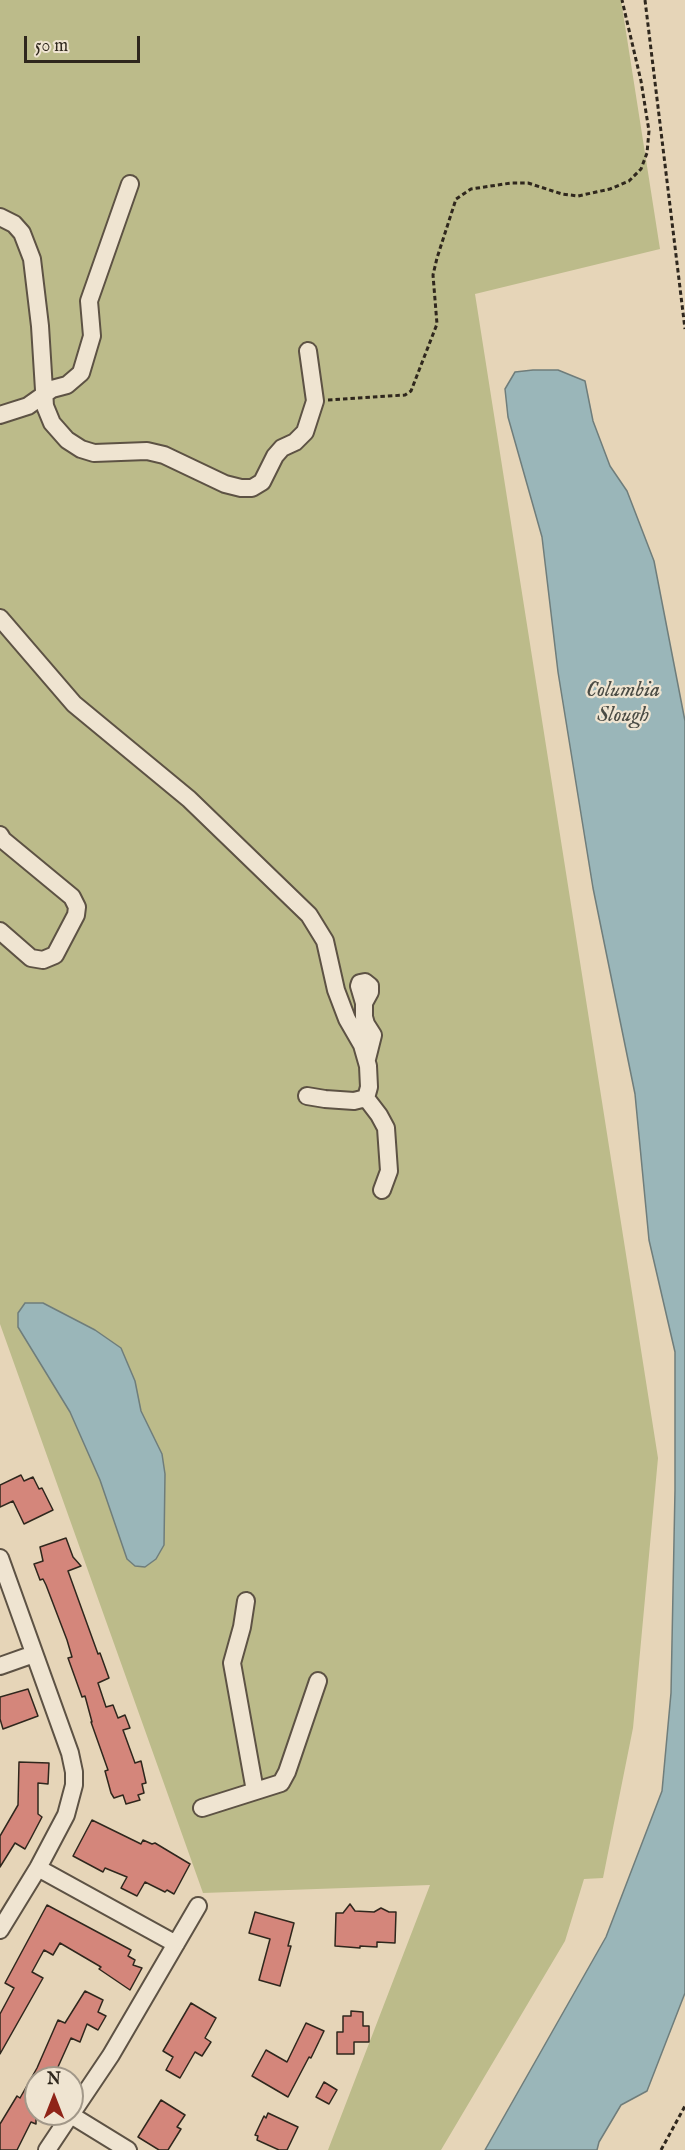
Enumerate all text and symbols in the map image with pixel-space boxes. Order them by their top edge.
scale bar [27,24,142,62]
text: 50 m [35,35,68,58]
water label: Columbia Slough [586,678,660,730]
north arrow [24,2066,84,2126]
text: N [47,2070,61,2090]

